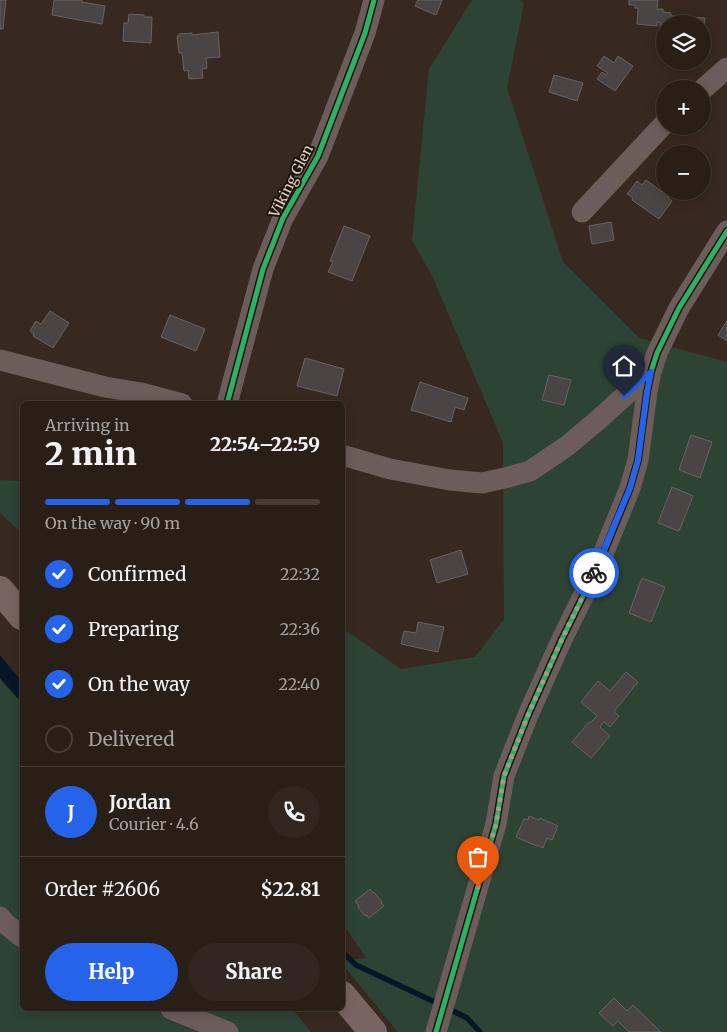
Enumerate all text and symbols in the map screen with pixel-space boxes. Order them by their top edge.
map controls [656,15,711,200]
button: layers [656,15,711,70]
button: + [656,80,711,135]
street label: Viking Glen [265,142,317,221]
button: − [656,145,711,200]
pin [603,345,645,396]
icon: home [610,352,638,380]
text: Arriving in [45,415,130,435]
text: 22:54–22:59 [210,432,320,456]
text: 2 min [45,434,137,474]
text: On the way · 90 m [45,513,180,533]
courier [569,548,619,598]
icon: bike [580,559,608,587]
icon: check [45,560,73,588]
text: Confirmed [88,562,186,586]
text: 22:32 [280,564,320,584]
icon: check [45,615,73,643]
text: Preparing [88,617,179,641]
text: 22:36 [280,619,320,639]
icon: check [45,670,73,698]
text: On the way [88,672,190,696]
text: 22:40 [279,674,320,694]
text: Delivered [88,727,175,751]
button: phone [268,786,320,838]
text: Jordan [109,790,171,814]
text: J [67,800,75,824]
text: Courier · 4.6 [109,814,199,834]
pin [457,836,499,887]
icon: bag [464,843,492,871]
text: Order #2606 [45,877,160,901]
text: $22.81 [260,877,320,901]
button: Help [45,943,178,1001]
button: Share [188,943,320,1001]

